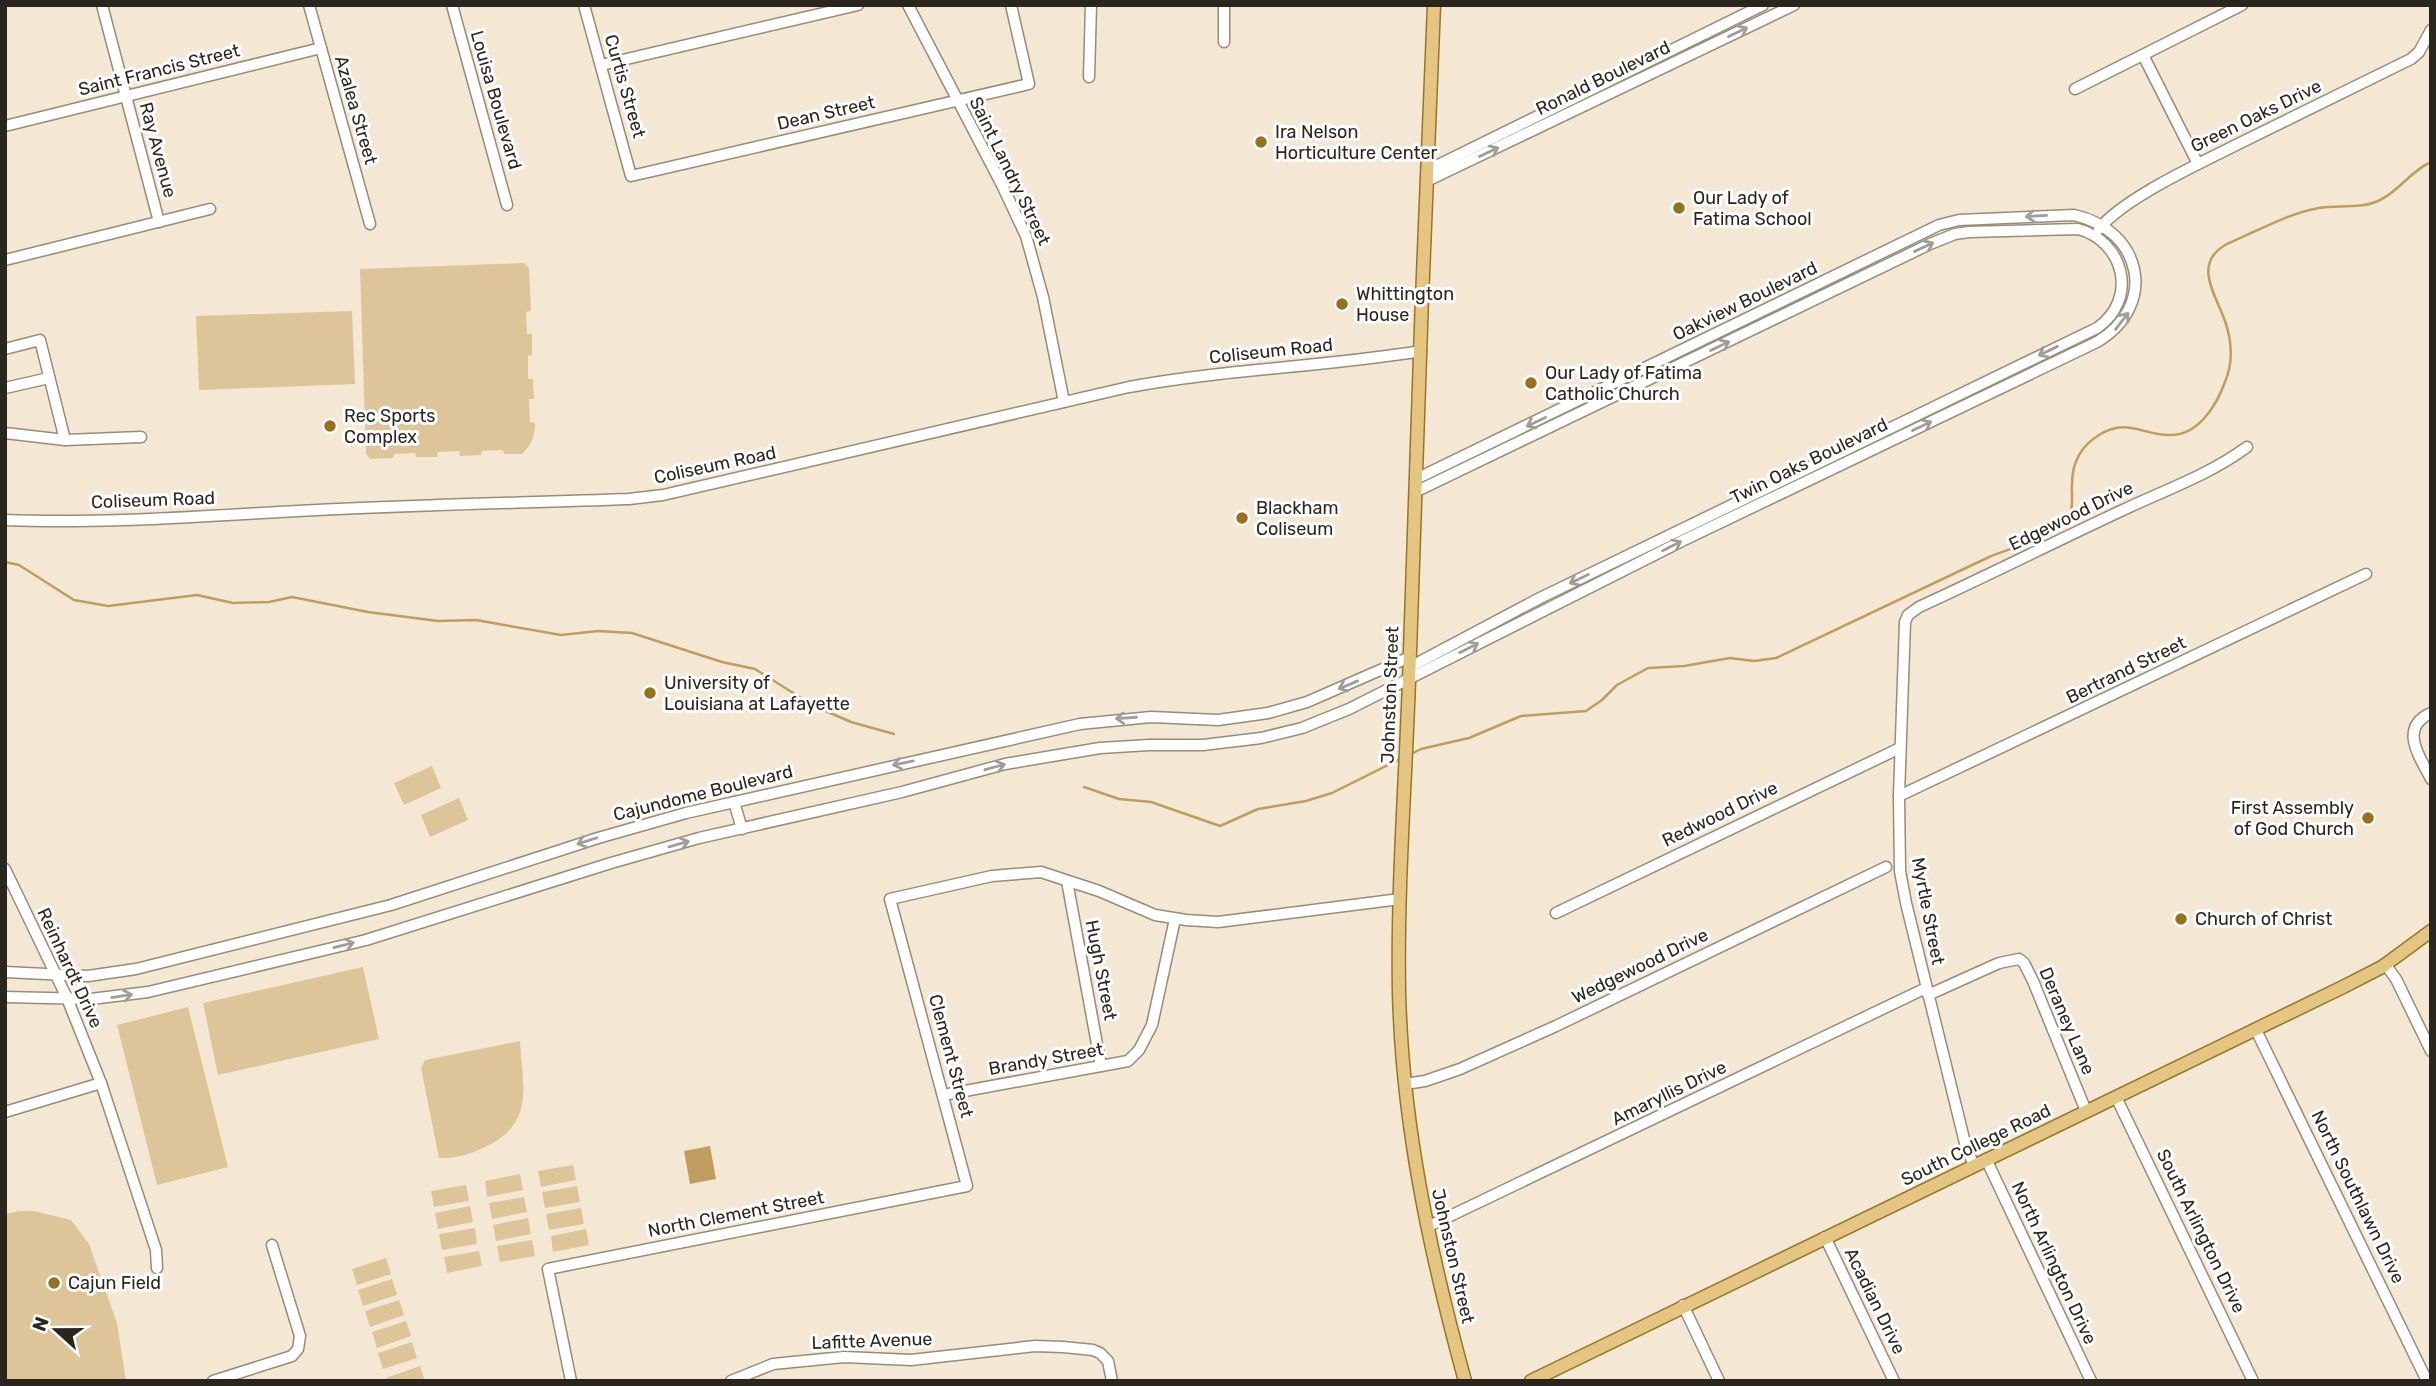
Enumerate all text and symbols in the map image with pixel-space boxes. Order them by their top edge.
one-way arrow [1727,25,1748,39]
street label: Louisa Boulevard [466,28,526,172]
street label: Curtis Street [600,32,650,140]
street label: Ronald Boulevard [1532,36,1674,120]
street label: Saint Francis Street [76,39,242,101]
street label: Azalea Street [330,53,382,167]
street label: Green Oaks Drive [2187,75,2325,157]
street label: Dean Street [775,91,877,135]
street label: Saint Landry Street [965,93,1055,249]
street label: Ray Avenue [135,100,181,200]
place label: Ira Nelson Horticulture Center [1275,121,1438,164]
marker: Ira Nelson Horticulture Center [1253,134,1269,150]
one-way arrow [1478,145,1499,159]
place label: Our Lady of Fatima School [1693,187,1812,230]
marker: Our Lady of Fatima School [1671,200,1687,216]
one-way arrow [2025,210,2047,223]
one-way arrow [1913,240,1934,253]
street label: Oakview Boulevard [1669,256,1821,346]
place label: Whittington House [1356,283,1454,326]
marker: Whittington House [1334,296,1350,312]
one-way arrow [2114,312,2129,331]
street label: Coliseum Road [1208,334,1334,368]
one-way arrow [1709,339,1730,353]
one-way arrow [2038,345,2059,358]
place label: Our Lady of Fatima Catholic Church [1545,362,1702,405]
marker: Our Lady of Fatima Catholic Church [1523,375,1539,391]
place label: Rec Sports Complex [344,405,435,448]
street label: Twin Oaks Boulevard [1727,413,1891,509]
one-way arrow [1526,416,1547,429]
marker: Rec Sports Complex [322,418,338,434]
one-way arrow [1911,419,1932,432]
street label: Coliseum Road [652,441,778,489]
street label: Edgewood Drive [2005,476,2137,556]
street label: Coliseum Road [91,487,215,513]
place label: Blackham Coliseum [1256,497,1338,540]
marker: Blackham Coliseum [1234,510,1250,526]
one-way arrow [1662,538,1682,552]
one-way arrow [1569,572,1590,586]
street label: Johnston Street [1377,626,1403,764]
street label: Bertrand Street [2062,631,2190,709]
one-way arrow [1458,641,1479,655]
place label: University of Louisiana at Lafayette [664,672,850,715]
one-way arrow [1337,679,1359,692]
marker: University of Louisiana at Lafayette [642,685,658,701]
one-way arrow [1114,712,1137,725]
one-way arrow [892,757,915,771]
street label: Cajundome Boulevard [611,760,795,826]
one-way arrow [983,760,1006,773]
street label: Redwood Drive [1659,777,1781,851]
place label: First Assembly of God Church [2231,797,2354,840]
marker: First Assembly of God Church [2360,810,2376,826]
one-way arrow [576,835,598,848]
one-way arrow [667,837,690,850]
street label: Myrtle Street [1907,855,1949,967]
street label: Reinhardt Drive [33,904,107,1032]
place label: Church of Christ [2195,908,2332,930]
marker: Church of Christ [2173,911,2189,927]
street label: Hugh Street [1080,918,1122,1022]
street label: Wedgewood Drive [1568,924,1712,1008]
one-way arrow [332,938,355,951]
street label: Deraney Lane [2034,964,2100,1078]
one-way arrow [110,989,133,1002]
street label: Clement Street [924,992,978,1120]
street label: Brandy Street [987,1038,1105,1080]
street label: Amaryllis Drive [1608,1056,1730,1130]
street label: South College Road [1898,1099,2054,1191]
street label: North Southlawn Drive [2307,1107,2409,1287]
street label: South Arlington Drive [2152,1145,2250,1317]
street label: North Arlington Drive [2007,1178,2101,1348]
street label: North Clement Street [646,1186,826,1242]
street label: Johnston Street [1427,1187,1479,1325]
street label: Acadian Drive [1840,1244,1910,1358]
place label: Cajun Field [68,1272,161,1294]
marker: Cajun Field [46,1275,62,1291]
north arrow [21,1295,91,1365]
text: N [27,1314,54,1335]
street label: Lafitte Avenue [811,1328,933,1354]

